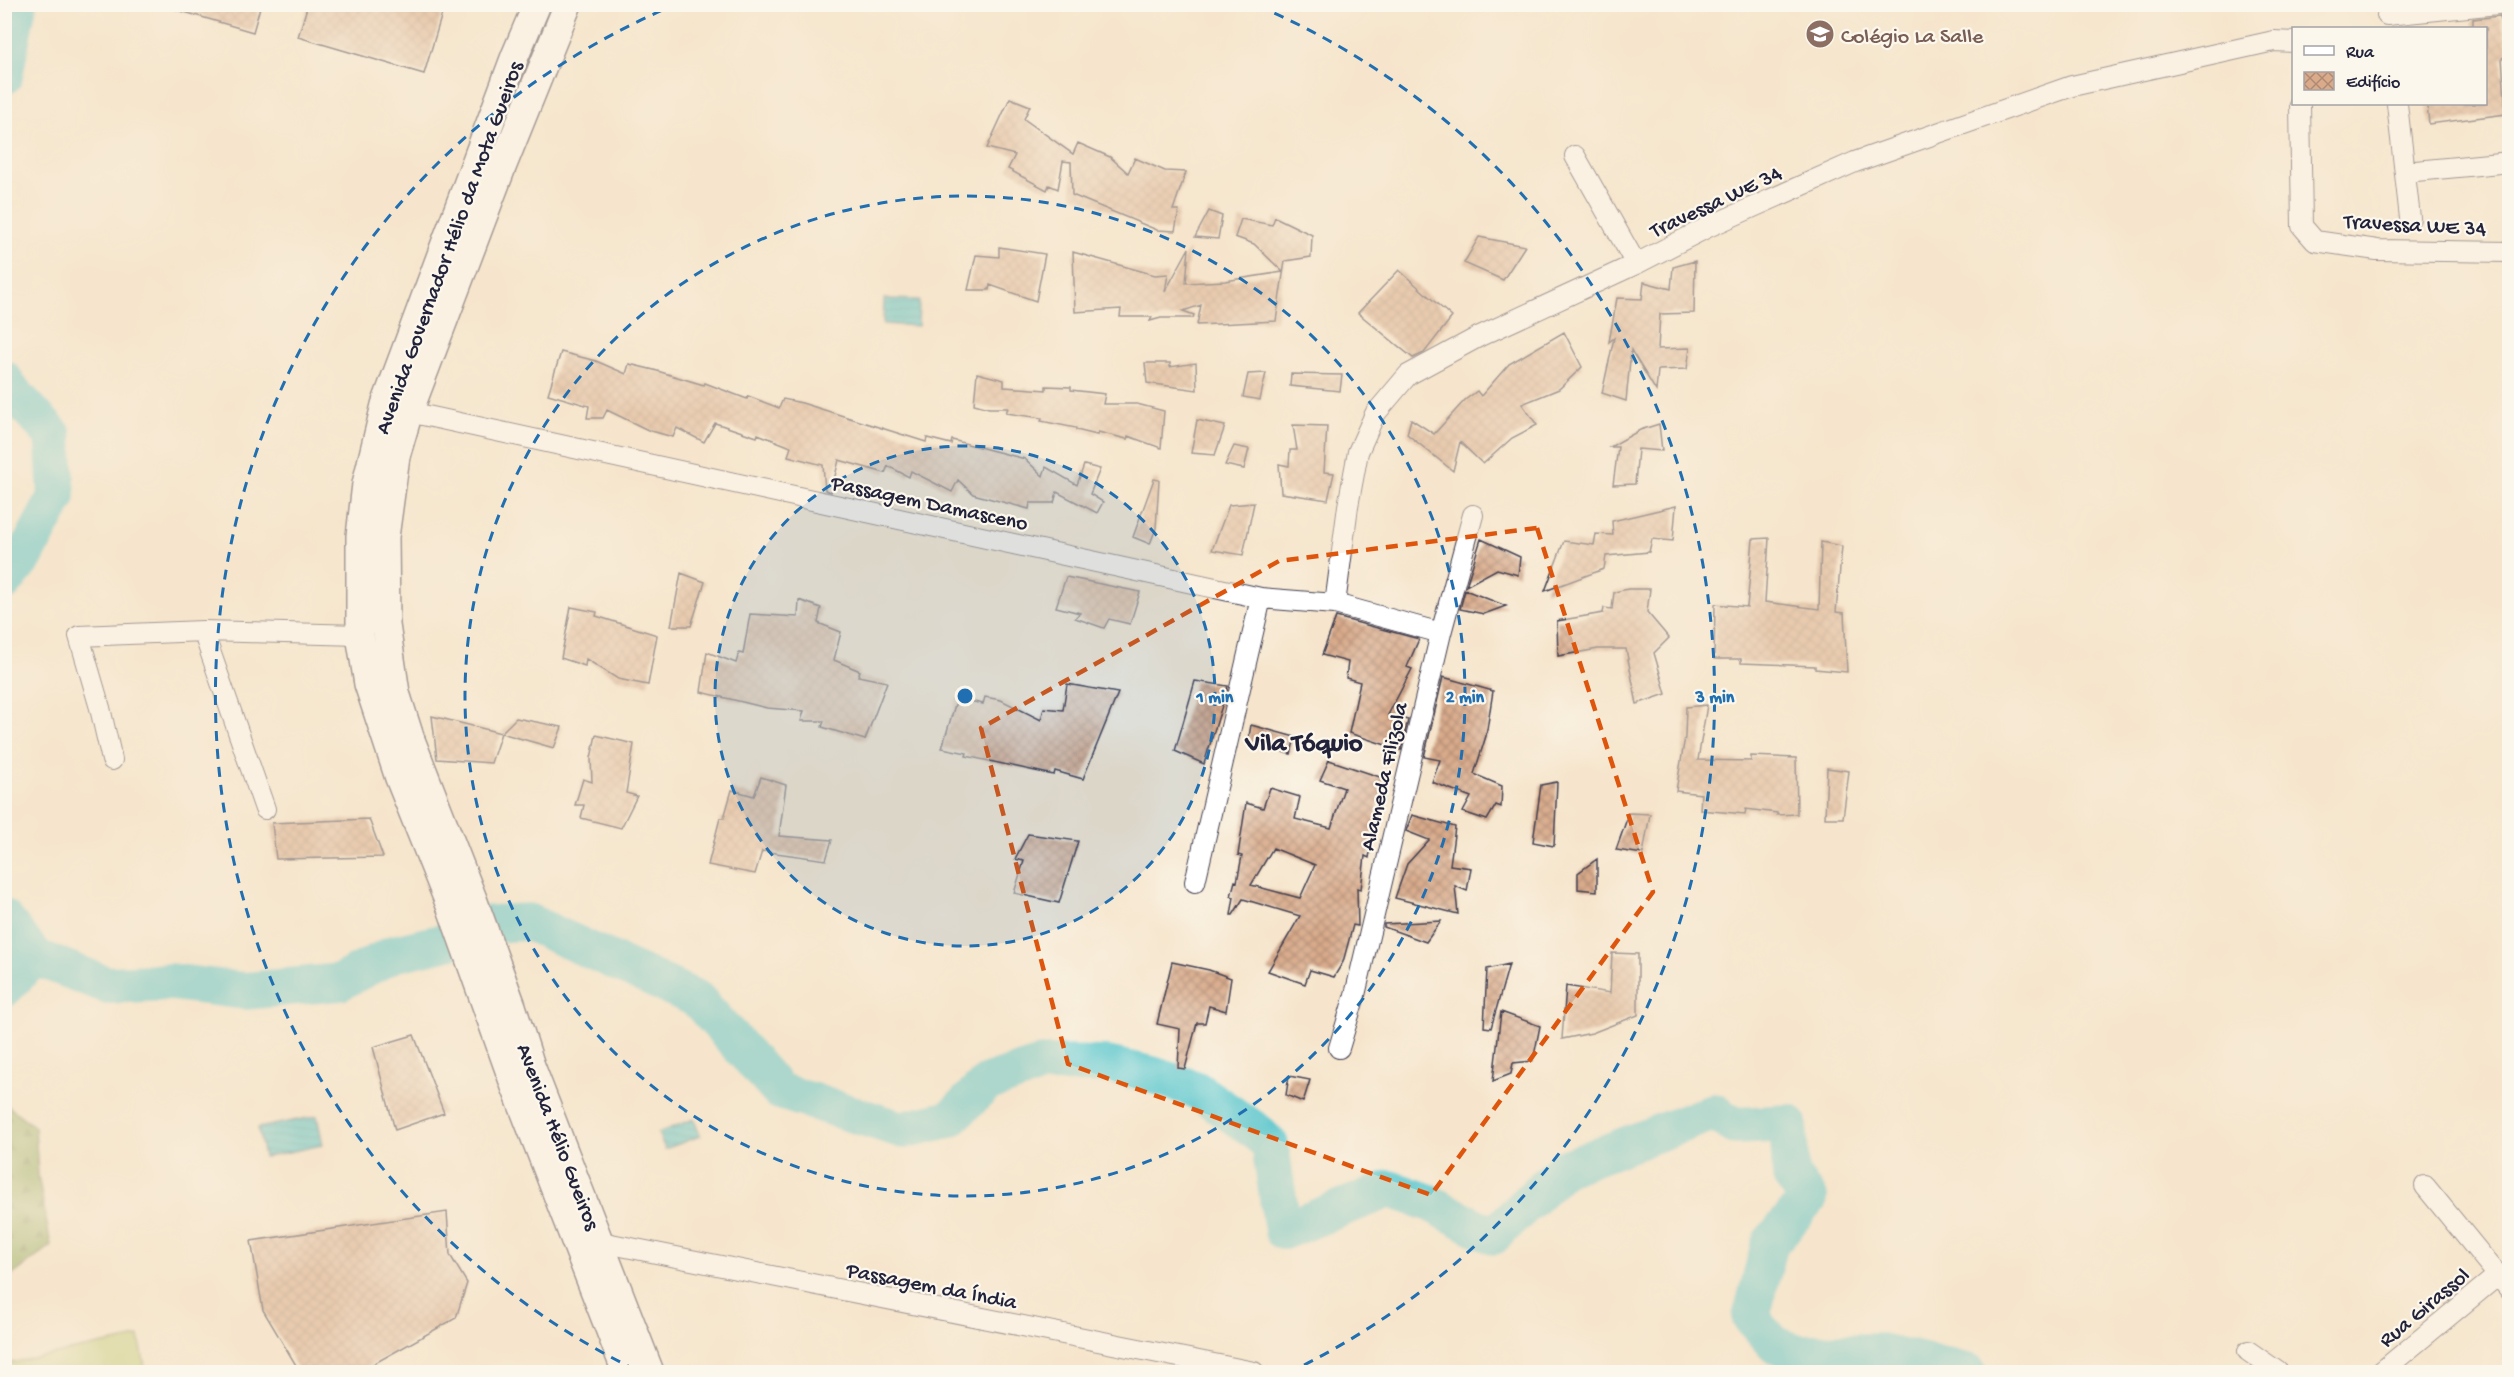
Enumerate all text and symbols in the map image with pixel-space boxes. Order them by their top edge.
school or university icon: Colégio La Salle [1804,18,1836,50]
place label: Colégio La Salle [1841,25,1984,51]
legend [2292,27,2487,105]
text: Rua [2346,43,2375,64]
street label: Avenida Governador Hélio da Mota Gueiros [371,58,531,438]
text: Edifício [2346,73,2400,94]
street label: Travessa WE 34 [1645,161,1787,246]
street label: Travessa WE 34 [2341,210,2487,244]
street label: Passagem Damasceno [827,471,1030,538]
centre of rings [955,686,975,706]
text: 1 min [1196,688,1234,709]
text: 2 min [1446,688,1485,709]
text: 3 min [1695,688,1735,709]
street label: Alameda Filizola [1356,700,1416,853]
district label: Vila Tóquio [1245,730,1363,761]
street label: Avenida Hélio Gueiros [509,1041,604,1235]
street label: Passagem da Índia [843,1258,1020,1317]
street label: Rua Girassol [2375,1264,2476,1355]

